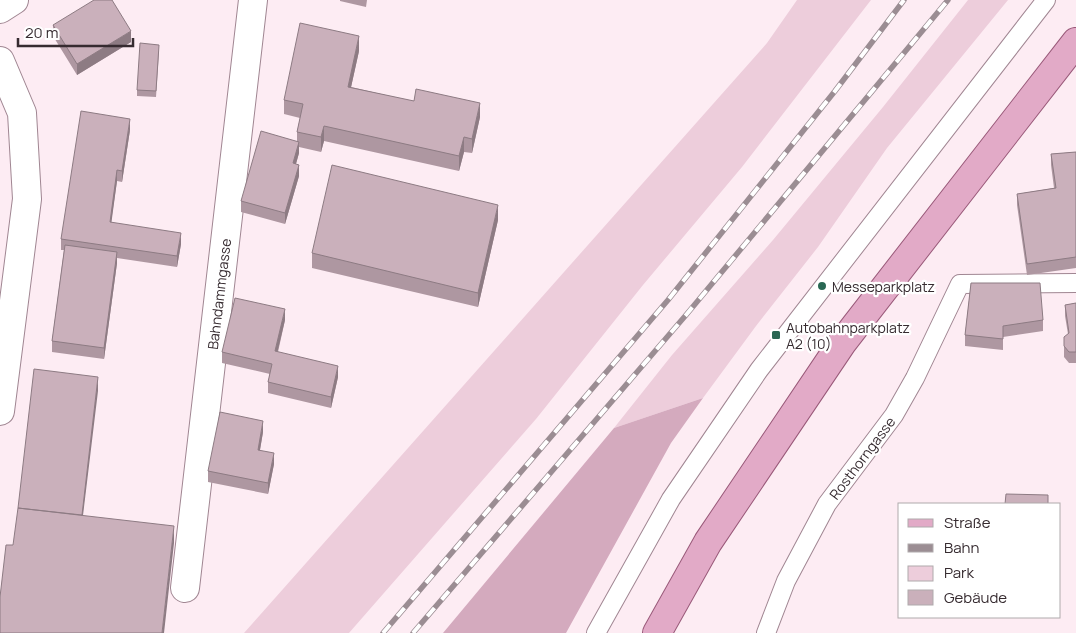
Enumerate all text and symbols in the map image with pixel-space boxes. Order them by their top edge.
scale bar [18,15,132,47]
text: 20 m [25,22,58,43]
street label: Bahndammgasse [203,237,235,351]
place label: Messeparkplatz [832,277,935,296]
marker: Messeparkplatz [816,280,828,292]
place label: Autobahnparkplatz A2 (10) [786,318,910,353]
marker: Autobahnparkplatz A2 (10) [770,329,782,341]
street label: Rosthorngasse [825,413,899,503]
legend [898,503,1061,618]
text: Straße [944,512,991,533]
text: Bahn [944,537,979,558]
text: Park [944,562,974,583]
text: Gebäude [944,587,1007,608]

